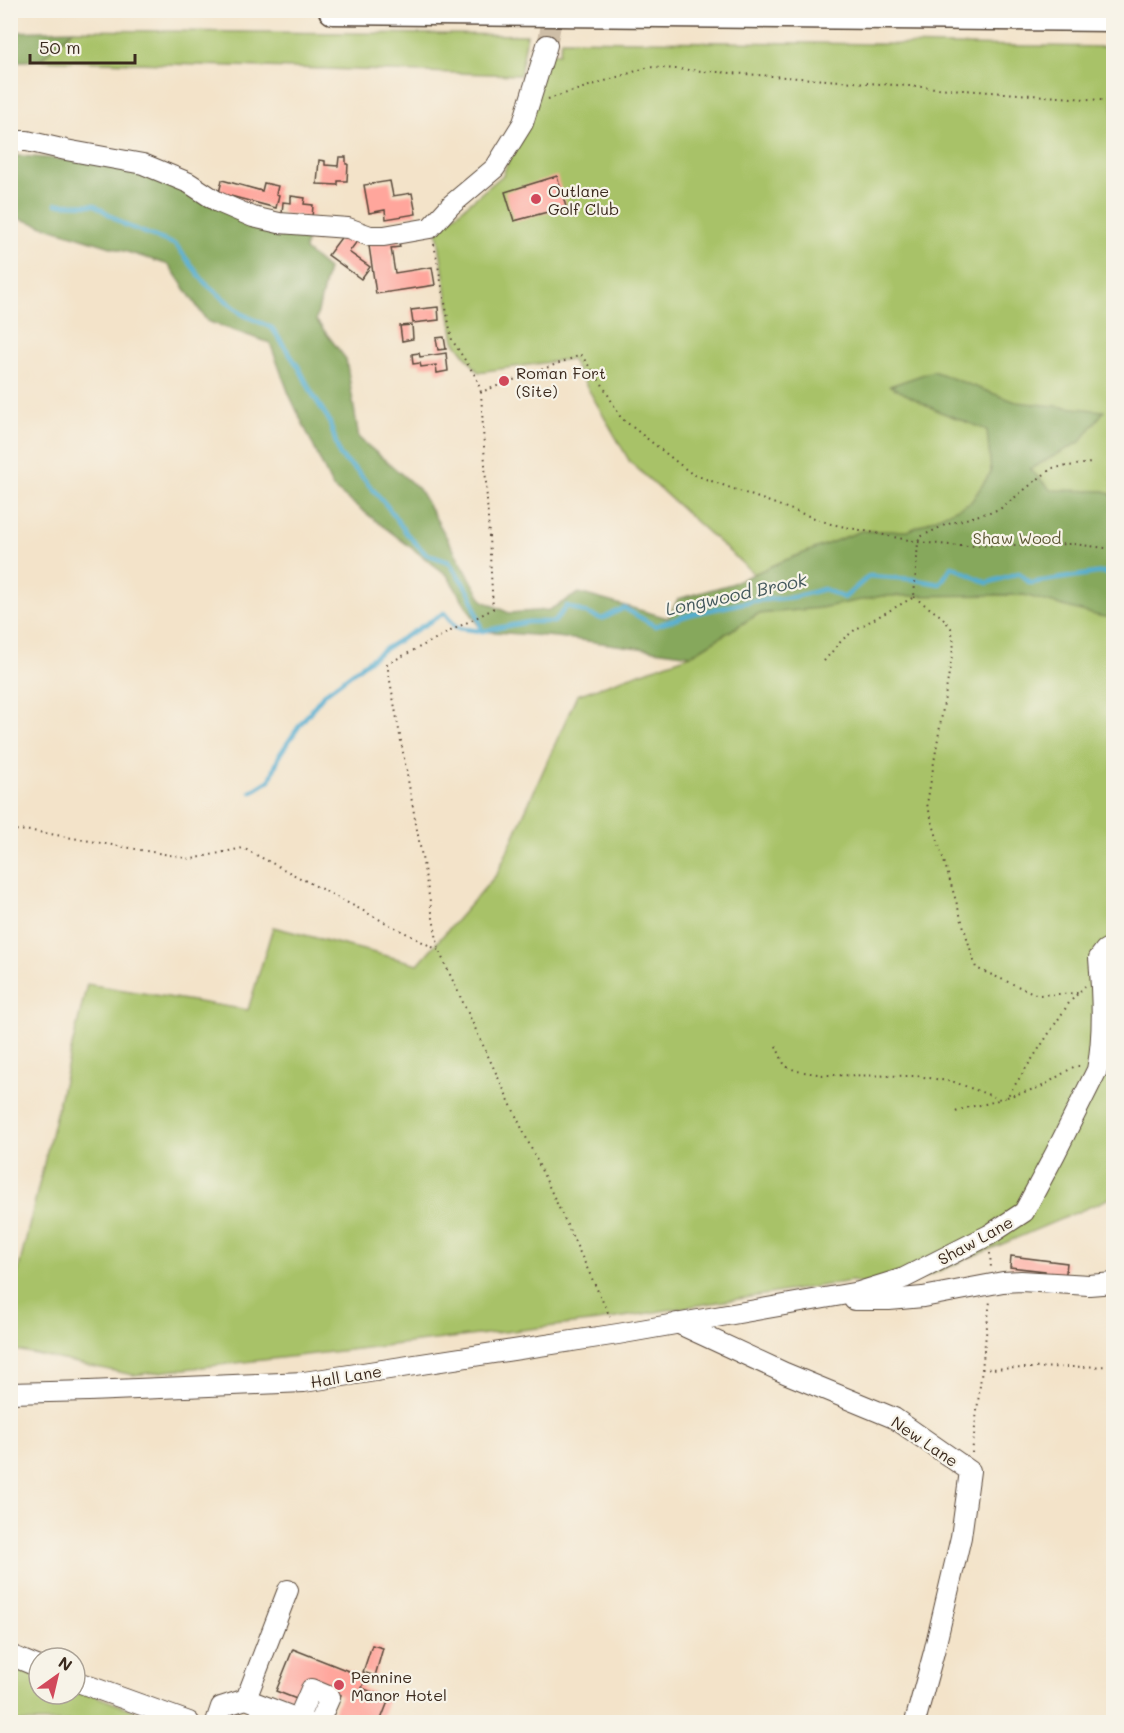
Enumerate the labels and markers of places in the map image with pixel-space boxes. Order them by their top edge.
place label: Outlane Golf Club [548,180,619,219]
marker: Outlane Golf Club [529,192,543,206]
place label: Roman Fort (Site) [516,362,606,401]
marker: Roman Fort (Site) [497,374,511,388]
place label: Pennine Manor Hotel [351,1666,447,1705]
marker: Pennine Manor Hotel [332,1678,346,1692]

